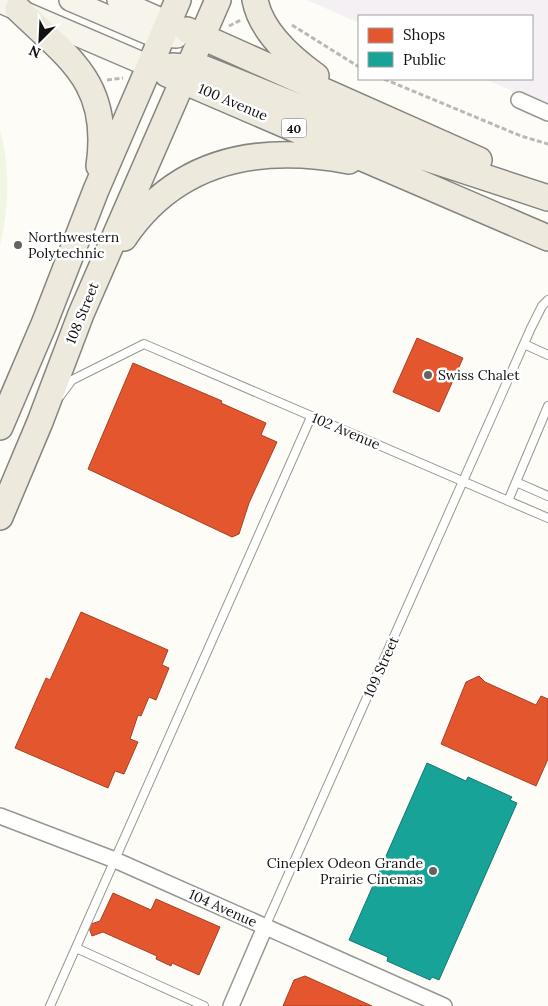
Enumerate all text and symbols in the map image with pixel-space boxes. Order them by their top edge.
north arrow [15,15,65,65]
legend [358,15,533,80]
text: Shops [403,25,445,44]
text: N [26,41,43,62]
text: Public [403,50,446,69]
street label: 100 Avenue [196,79,271,125]
road number: 40 [282,119,306,138]
place label: Northwestern Polytechnic [28,228,120,262]
marker: Northwestern Polytechnic [12,239,24,251]
street label: 108 Street [61,279,103,347]
place label: Swiss Chalet [438,366,520,384]
marker: Swiss Chalet [422,369,434,381]
street label: 102 Avenue [309,409,383,454]
street label: 109 Street [360,633,403,700]
place label: Cineplex Odeon Grande Prairie Cinemas [267,854,423,888]
marker: Cineplex Odeon Grande Prairie Cinemas [427,865,439,877]
street label: 104 Avenue [186,885,260,931]

